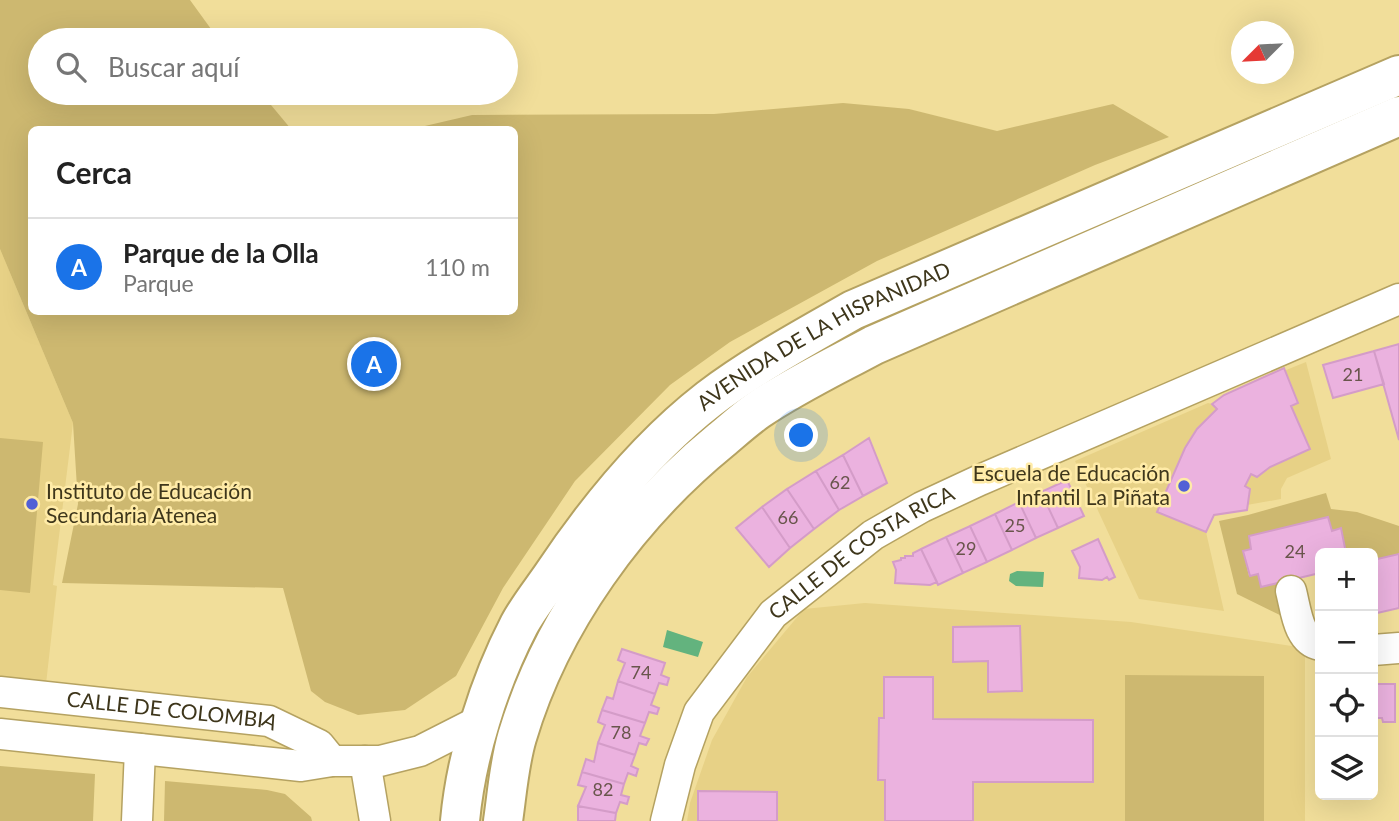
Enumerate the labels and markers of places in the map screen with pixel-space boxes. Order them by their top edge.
pin: A [351,338,397,390]
place label: Escuela de Educación Infantil La Piñata [973,460,1170,509]
place label: Instituto de Educación Secundaria Atenea [46,478,252,527]
marker: Escuela de Educación Infantil La Piñata [1176,478,1192,494]
marker: Instituto de Educación Secundaria Atenea [24,496,40,512]

